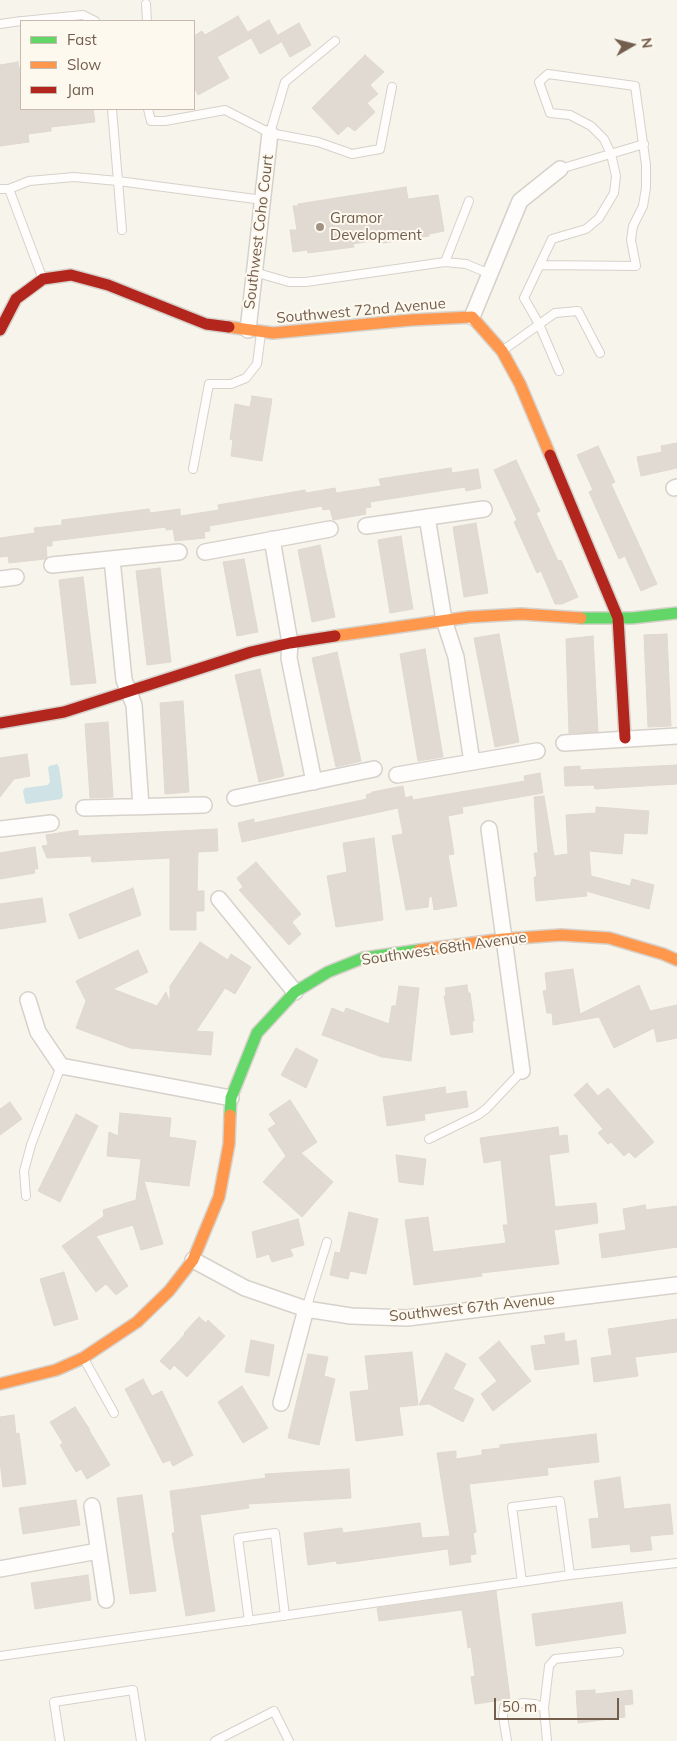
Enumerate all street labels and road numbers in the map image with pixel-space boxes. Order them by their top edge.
street label: Southwest Coho Court [241,154,277,310]
street label: Southwest 72nd Avenue [275,295,447,327]
street label: Southwest 68th Avenue [360,929,528,969]
street label: Southwest 67th Avenue [388,1290,556,1326]

